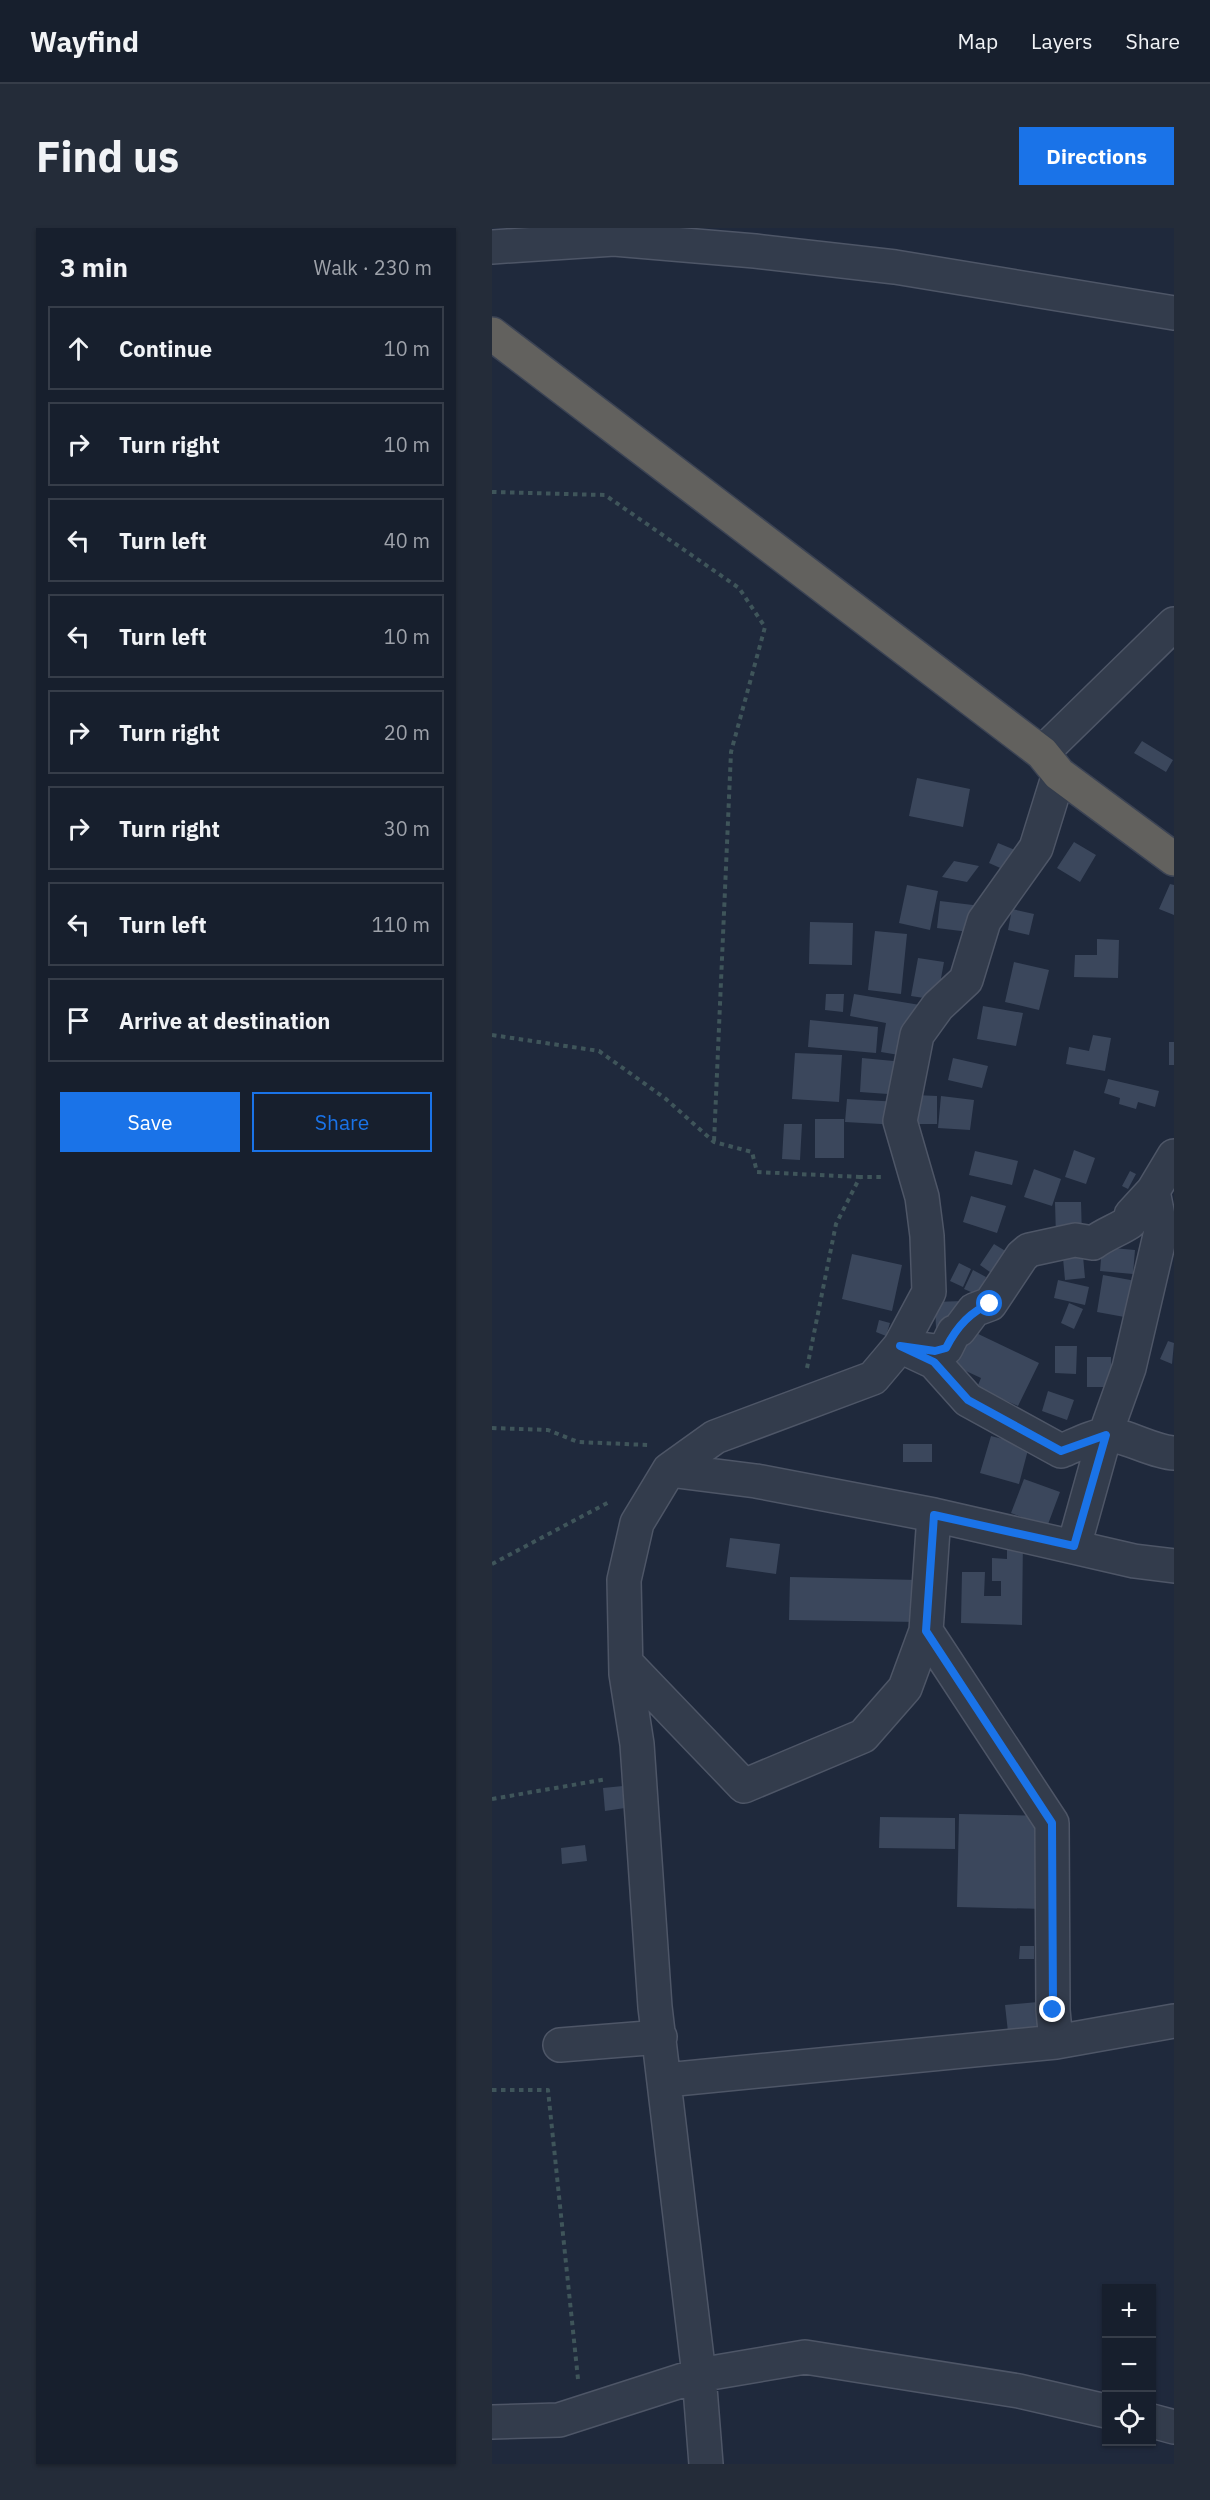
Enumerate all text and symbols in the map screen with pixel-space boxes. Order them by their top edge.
text: Wayfind [30,23,139,60]
text: Map [958,27,998,55]
text: Layers [1031,27,1093,55]
text: Share [1126,27,1180,55]
button: Directions [1019,127,1174,185]
text: Find us [36,129,179,184]
text: 3 min [60,250,128,284]
text: Walk · 230 m [314,254,432,281]
icon: ahead [62,332,95,365]
text: Continue [119,334,212,363]
text: 10 m [384,335,430,362]
icon: right [62,428,95,461]
text: Turn right [119,430,220,459]
text: 10 m [384,431,430,458]
icon: left [62,524,95,557]
text: Turn left [119,526,207,555]
text: 40 m [384,527,430,554]
icon: left [62,620,95,653]
text: Turn left [119,622,207,651]
text: 10 m [384,623,430,650]
icon: right [62,716,95,749]
text: Turn right [119,718,220,747]
text: 20 m [384,719,430,746]
icon: right [62,812,95,845]
text: Turn right [119,814,220,843]
text: 30 m [384,815,430,842]
icon: left [62,908,95,941]
text: Turn left [119,910,207,939]
text: 110 m [372,911,430,938]
icon: arrive [62,1004,95,1037]
text: Arrive at destination [119,1006,330,1035]
button: Save [60,1092,240,1152]
button: Share [252,1092,432,1152]
route start [976,1290,1002,1316]
route end [1039,1996,1065,2022]
map controls [1102,2284,1156,2446]
button: + [1102,2284,1156,2338]
button: − [1102,2338,1156,2392]
button: locate [1102,2392,1156,2446]

